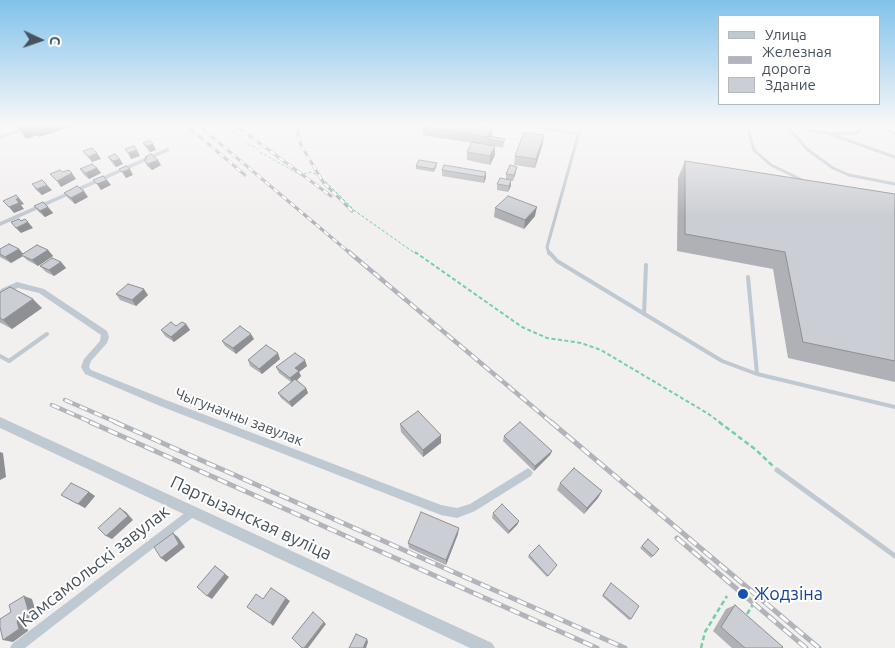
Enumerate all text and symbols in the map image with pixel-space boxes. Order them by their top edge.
north arrow [15,15,65,65]
legend [718,15,880,105]
text: Улица [765,26,807,43]
text: С [47,36,63,46]
text: Железная дорога [762,43,832,77]
text: Здание [765,76,816,93]
street label: Чыгуначны завулак [172,384,306,450]
street label: Партызанская вуліца [167,471,335,565]
street label: Камсамольскі завулак [14,500,174,632]
place label: Жодзіна [754,583,823,605]
marker: Жодзіна [736,587,750,601]

